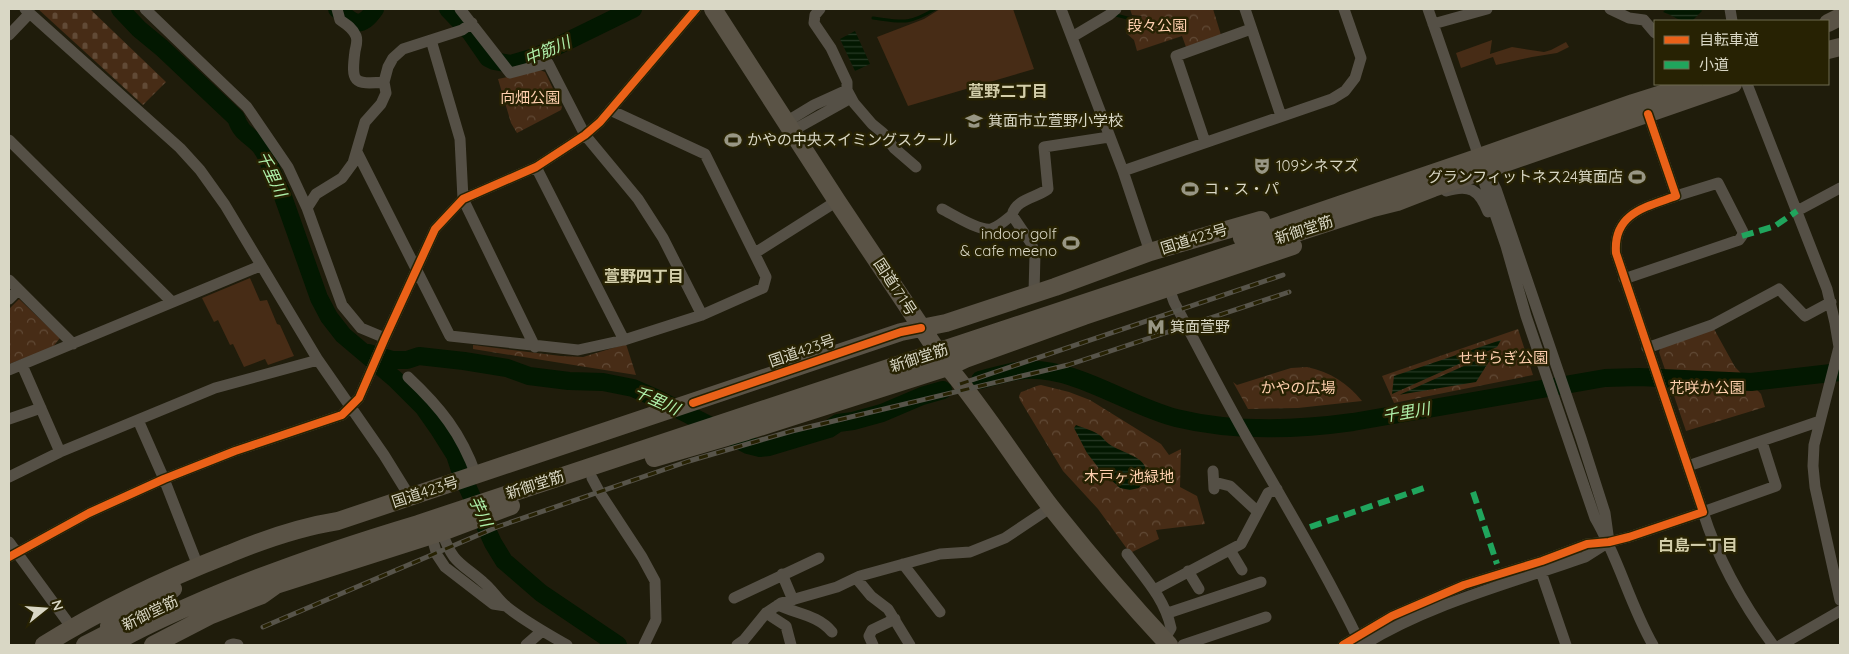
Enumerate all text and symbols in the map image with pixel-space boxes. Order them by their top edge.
park label: 段々公園 [1127,16,1187,35]
legend [1654,20,1829,85]
text: 自転車道 [1699,30,1759,49]
water label: 中筋川 [521,31,575,69]
text: 小道 [1699,55,1729,74]
district label: 萱野二丁目 [968,81,1048,101]
park label: 向畑公園 [500,88,560,107]
school or university icon: 箕面市立萱野小学校 [964,111,984,131]
place label: 箕面市立萱野小学校 [988,111,1123,130]
sports icon: かやの中央スイミングスクール [723,130,743,150]
place label: かやの中央スイミングスクール [747,130,957,149]
water label: 千里川 [253,148,292,202]
theatre icon: 109シネマズ [1252,156,1272,176]
place label: 109シネマズ [1276,156,1359,175]
place label: グランフィットネス24箕面店 [1428,167,1623,186]
sports icon: グランフィットネス24箕面店 [1627,167,1647,187]
sports icon: コ・ス・パ [1180,179,1200,199]
place label: コ・ス・パ [1204,179,1279,198]
street label: 新御堂筋 [1272,211,1335,248]
street label: 国道423号 [1158,219,1230,258]
place label: indoor golf & cafe meeno [960,224,1058,260]
sports icon: indoor golf & cafe meeno [1061,233,1081,253]
street label: 国道171号 [870,254,921,319]
district label: 萱野四丁目 [604,266,684,286]
metro station icon: 箕面萱野 [1146,317,1166,337]
place label: 箕面萱野 [1170,317,1230,336]
street label: 国道423号 [766,330,838,371]
street label: 新御堂筋 [887,339,950,376]
park label: せせらぎ公園 [1458,348,1548,367]
park label: かやの広場 [1260,378,1336,397]
park label: 花咲か公園 [1669,378,1745,397]
water label: 千里川 [631,381,685,420]
water label: 千里川 [1381,398,1433,426]
street label: 新御堂筋 [503,466,566,503]
park label: 木戸ヶ池緑地 [1084,467,1174,486]
street label: 国道423号 [389,472,461,511]
water label: 芋川 [465,492,498,532]
district label: 白島一丁目 [1658,535,1738,555]
north arrow [20,584,70,634]
street label: 新御堂筋 [119,591,181,634]
text: N [47,598,68,613]

